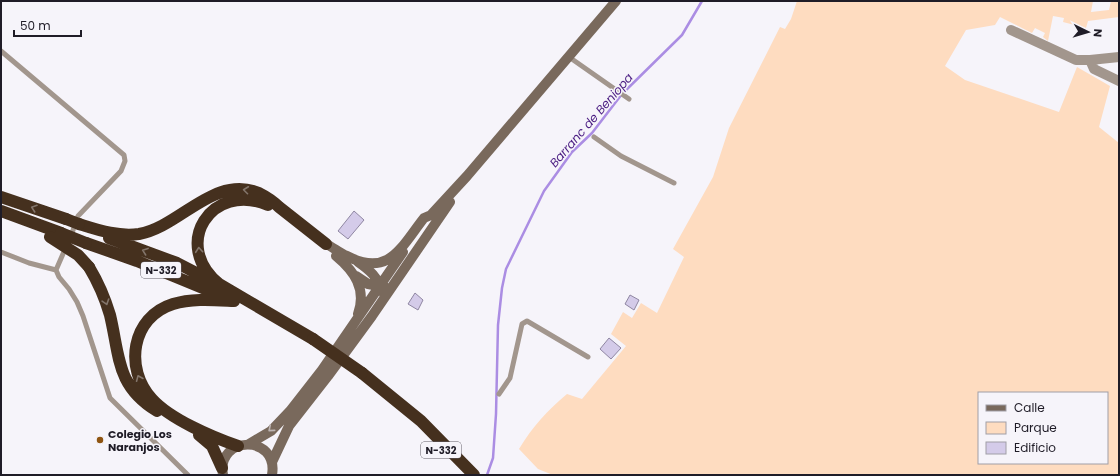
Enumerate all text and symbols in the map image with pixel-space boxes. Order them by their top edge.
scale bar [14,12,81,38]
north arrow [1068,12,1108,52]
text: 50 m [20,17,51,34]
text: N [1090,28,1106,38]
water label: Barranc de Beniopa [545,69,637,171]
one-way arrow [243,186,249,195]
one-way arrow [30,204,37,212]
one-way arrow [142,247,149,255]
one-way arrow [194,247,203,253]
road number: N-332 [141,262,181,278]
one-way arrow [101,298,109,305]
one-way arrow [136,375,144,383]
legend [978,392,1108,464]
text: Calle [1014,399,1045,416]
text: Parque [1014,419,1057,436]
one-way arrow [268,425,276,432]
place label: Colegio Los Naranjos [108,426,172,455]
marker: Colegio Los Naranjos [95,435,105,445]
text: Edificio [1014,439,1056,456]
road number: N-332 [421,442,461,458]

